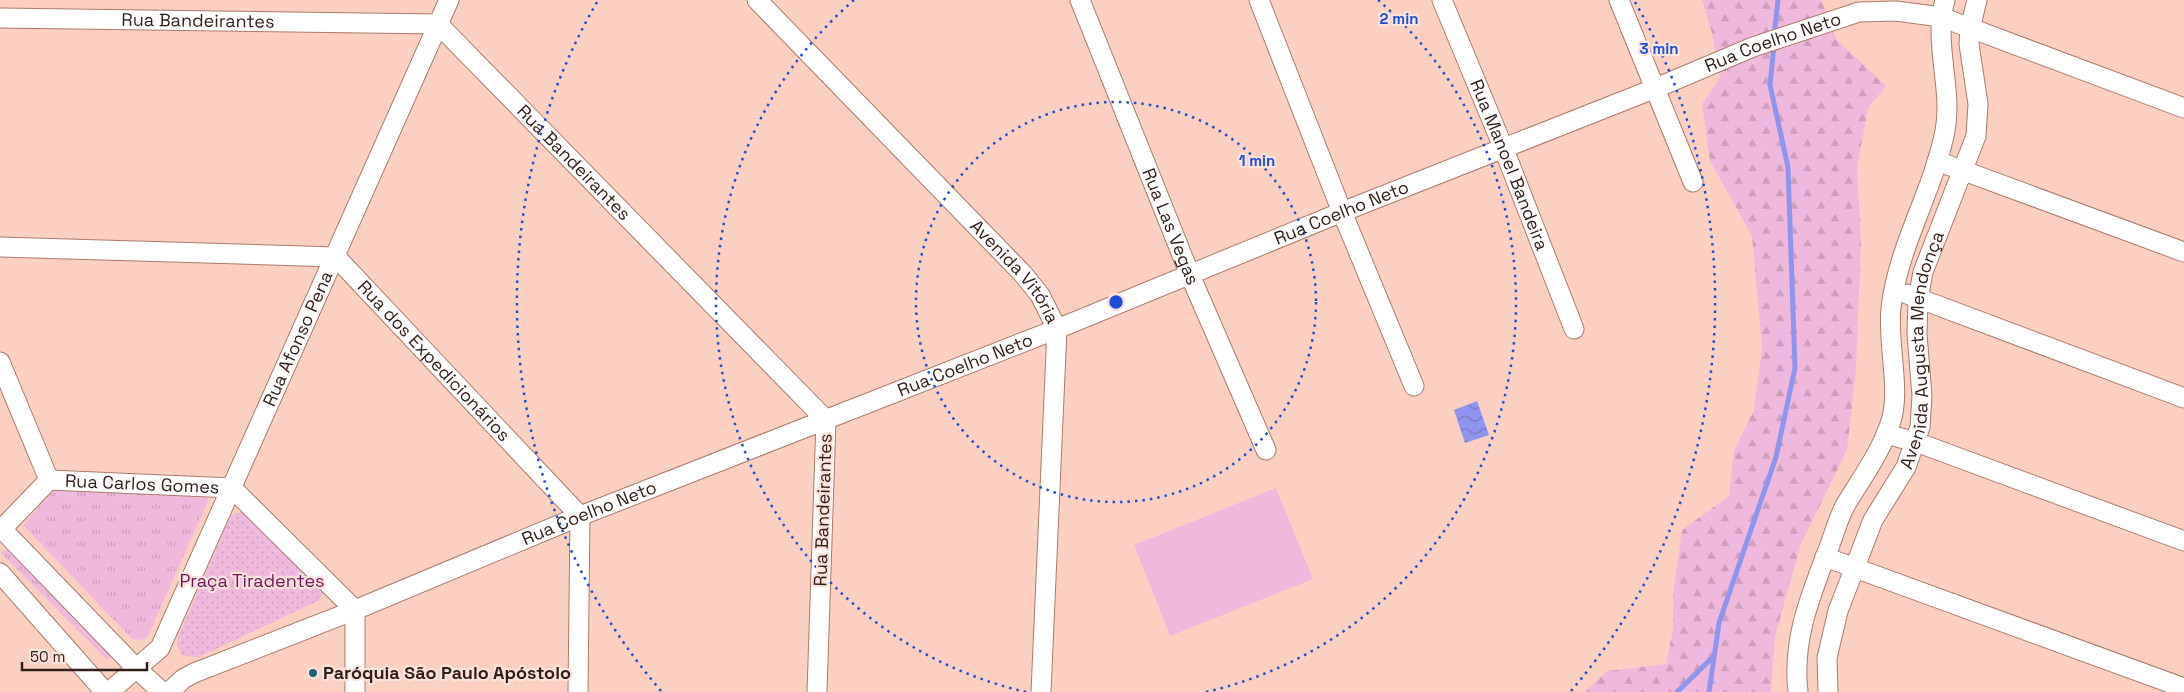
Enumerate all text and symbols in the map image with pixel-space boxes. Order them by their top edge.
street label: Rua Coelho Neto [1701,7,1844,77]
street label: Rua Bandeirantes [121,8,275,33]
text: 2 min [1380,9,1418,28]
text: 3 min [1640,39,1678,58]
street label: Rua Manoel Bandeira [1465,76,1554,253]
street label: Rua Bandeirantes [512,99,636,225]
text: 1 min [1239,151,1275,170]
street label: Rua Las Vegas [1137,165,1205,288]
street label: Rua Coelho Neto [1270,175,1412,250]
street label: Avenida Vitória [965,214,1064,327]
street label: Avenida Augusta Mendonça [1894,228,1949,472]
street label: Rua Afonso Pena [257,267,338,410]
street label: Rua dos Expedicionários [353,275,516,446]
centre of rings [1107,293,1125,311]
street label: Rua Coelho Neto [894,328,1036,401]
street label: Rua Bandeirantes [808,433,837,587]
street label: Rua Carlos Gomes [65,469,220,498]
street label: Rua Coelho Neto [518,475,660,550]
park label: Praça Tiradentes [179,569,325,592]
scale bar [22,640,148,672]
text: 50 m [30,647,65,666]
place label: Paróquia São Paulo Apóstolo [323,661,571,684]
marker: Paróquia São Paulo Apóstolo [307,667,319,679]

